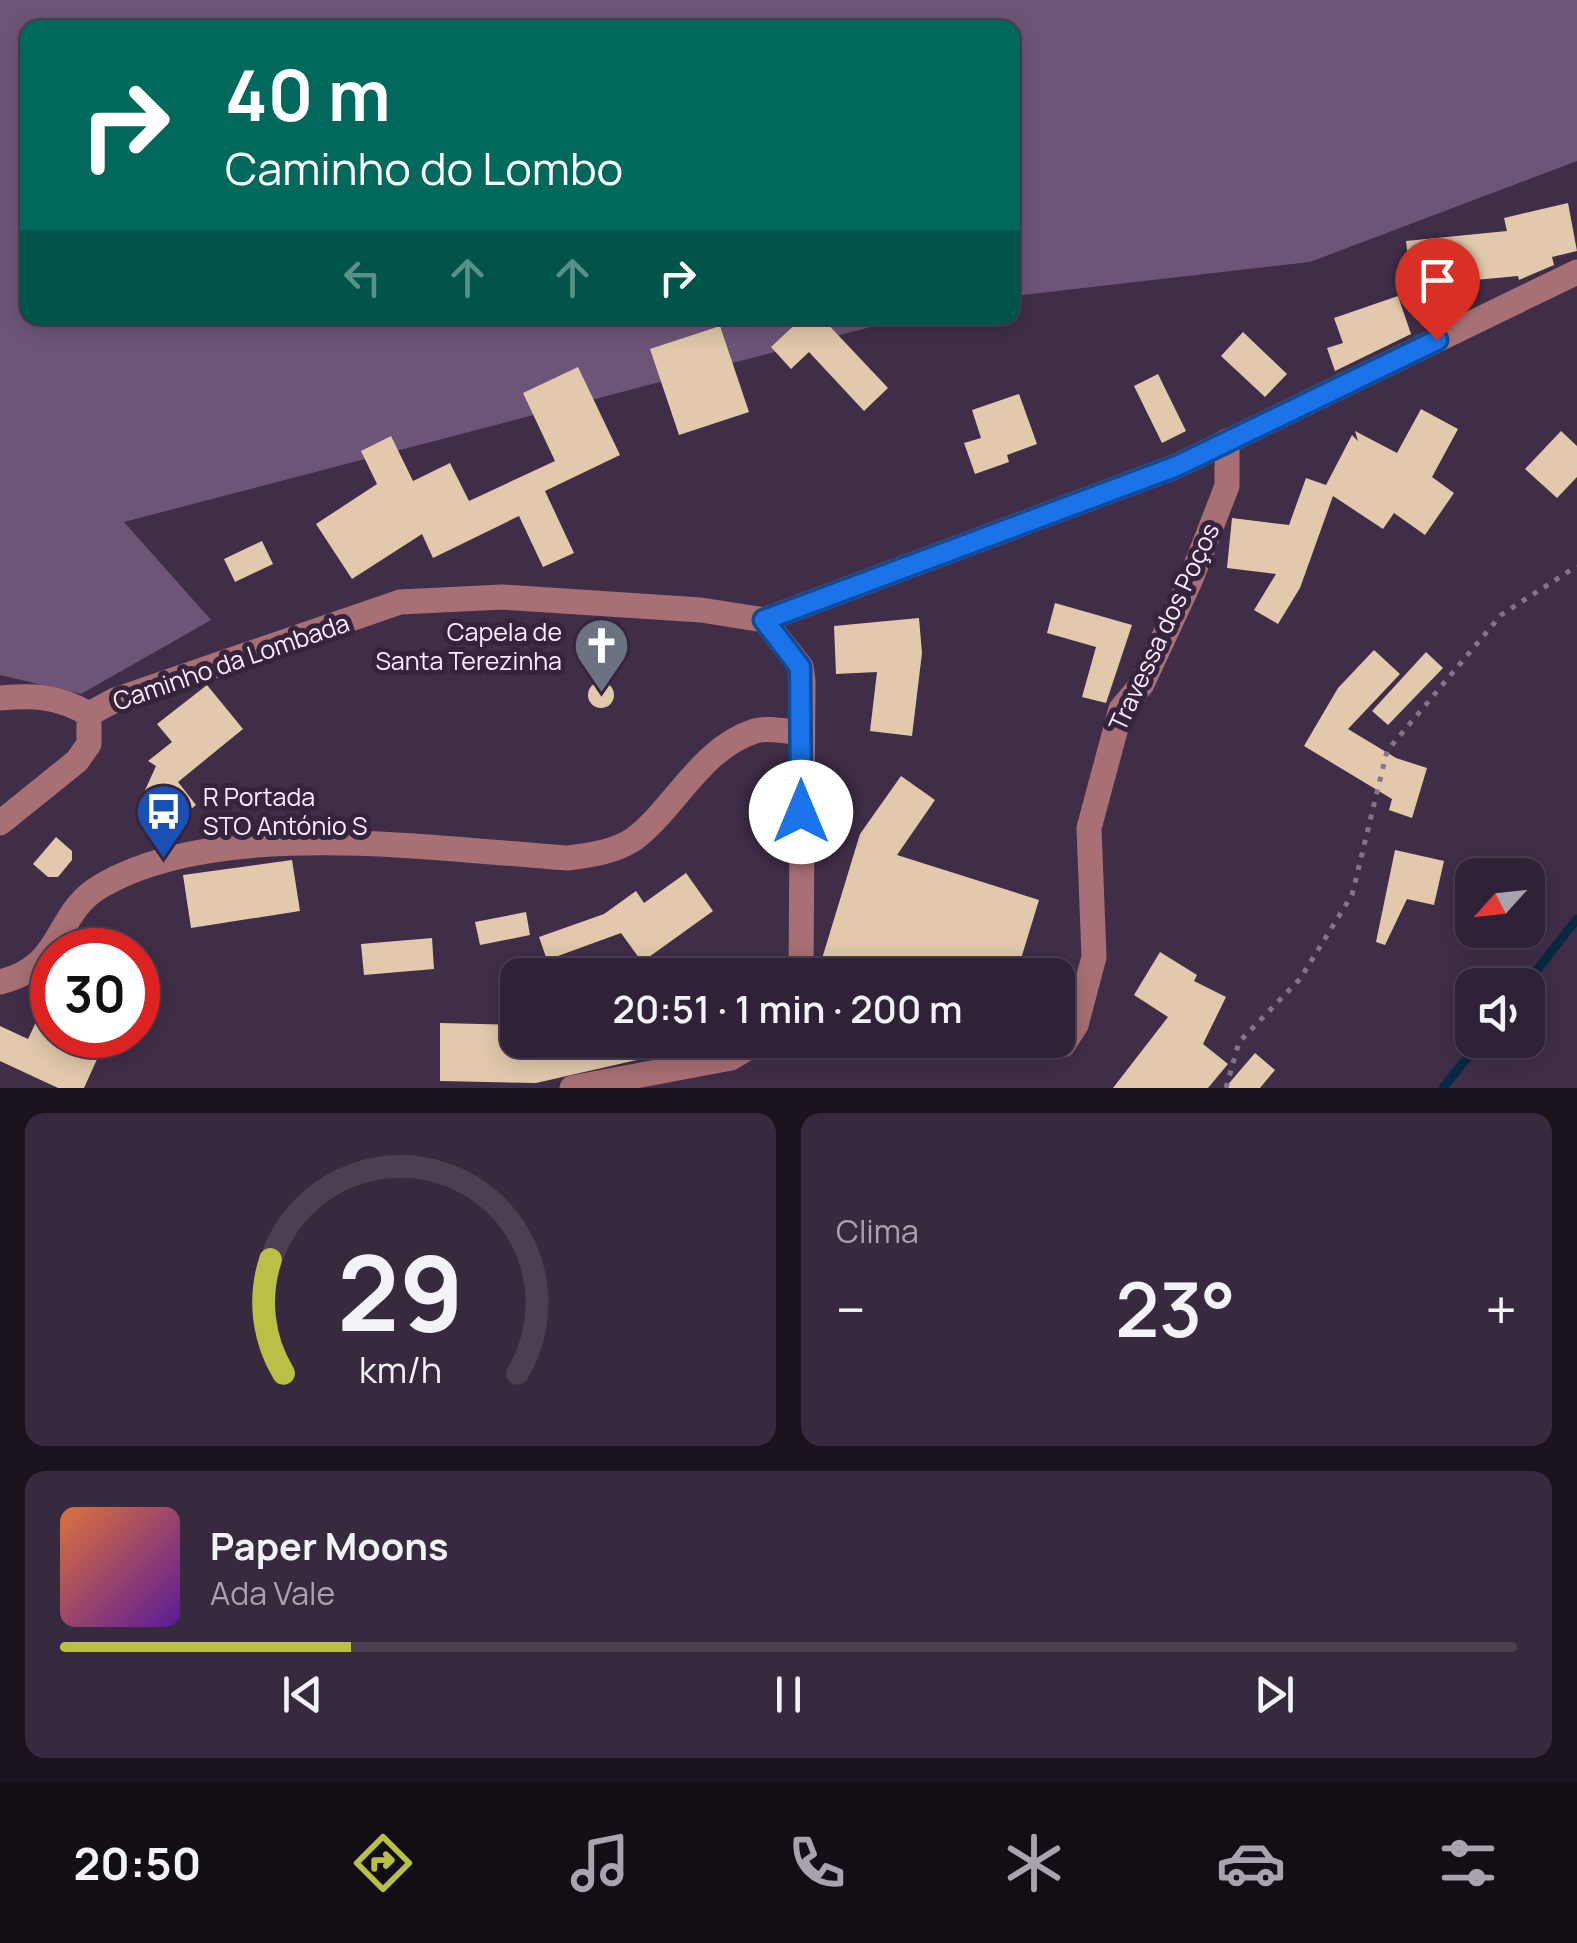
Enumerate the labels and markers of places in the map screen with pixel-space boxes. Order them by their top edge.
pin [1395,238,1480,341]
place label: Capela de Santa Terezinha [375,614,562,678]
church icon: Capela de Santa Terezinha [571,616,631,695]
place label: R Portada STO António S [203,779,367,843]
bus stop icon: R Portada STO António S [134,781,194,860]

